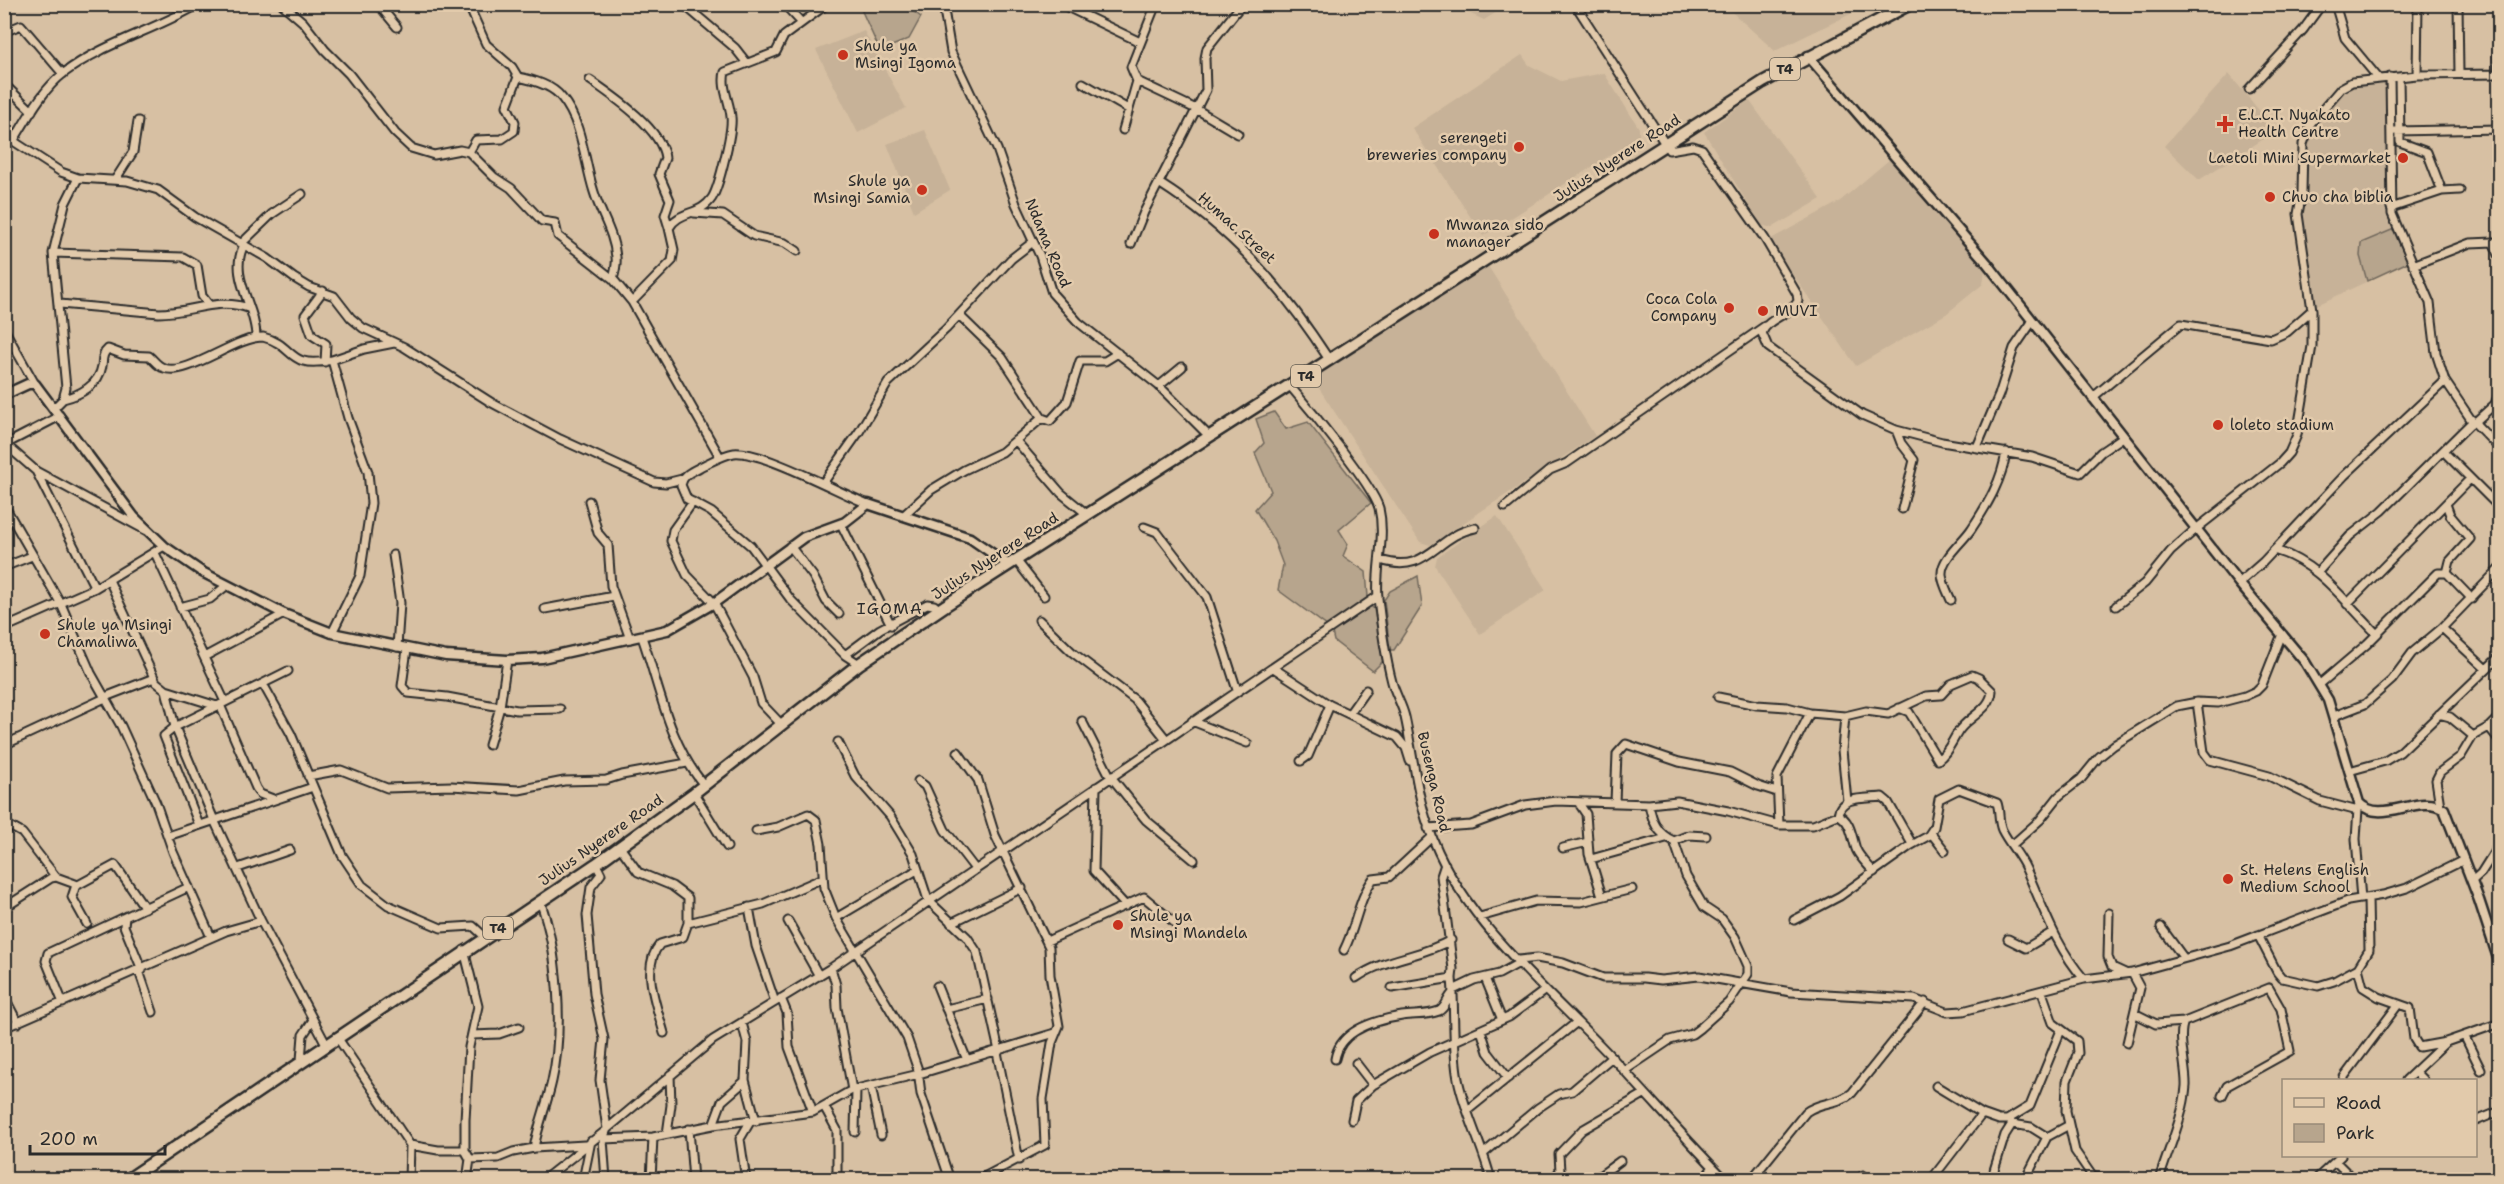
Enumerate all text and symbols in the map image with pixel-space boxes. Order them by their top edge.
place label: Shule ya Msingi Igoma [855,36,957,73]
marker: Shule ya Msingi Igoma [836,48,850,62]
road number: T4 [1770,58,1800,80]
place label: E.L.C.T. Nyakato Health Centre [2238,105,2350,142]
street label: Julius Nyerere Road [1550,109,1685,206]
marker: E.L.C.T. Nyakato Health Centre [2216,115,2234,133]
place label: serengeti breweries company [1367,128,1507,165]
marker: serengeti breweries company [1512,140,1526,154]
place label: Laetoli Mini Supermarket [2208,148,2391,168]
marker: Laetoli Mini Supermarket [2396,151,2410,165]
place label: Shule ya Msingi Samia [813,171,911,208]
marker: Shule ya Msingi Samia [915,183,929,197]
place label: Chuo cha biblia [2282,187,2394,207]
street label: Humac Street [1194,188,1280,268]
marker: Chuo cha biblia [2263,190,2277,204]
street label: Ndama Road [1020,195,1076,291]
place label: Mwanza sido manager [1446,215,1544,252]
marker: Mwanza sido manager [1427,227,1441,241]
place label: Coca Cola Company [1646,289,1718,326]
marker: Coca Cola Company [1722,301,1736,315]
place label: MUVI [1775,301,1818,321]
marker: MUVI [1756,304,1770,318]
road number: T4 [1291,365,1321,387]
place label: loleto stadium [2230,415,2334,435]
marker: loleto stadium [2211,418,2225,432]
street label: Julius Nyerere Road [928,507,1063,604]
district label: IGOMA [857,598,923,619]
place label: Shule ya Msingi Chamaliwa [57,615,172,652]
marker: Shule ya Msingi Chamaliwa [38,627,52,641]
street label: Busenga Road [1413,730,1455,835]
street label: Julius Nyerere Road [535,789,667,890]
place label: St. Helens English Medium School [2240,860,2369,897]
marker: St. Helens English Medium School [2221,872,2235,886]
place label: Shule ya Msingi Mandela [1130,906,1248,943]
road number: T4 [483,917,513,939]
marker: Shule ya Msingi Mandela [1111,918,1125,932]
legend [2282,1079,2477,1157]
text: Road [2336,1091,2381,1115]
scale bar [30,1118,165,1156]
text: Park [2336,1121,2375,1145]
text: 200 m [39,1127,98,1151]

